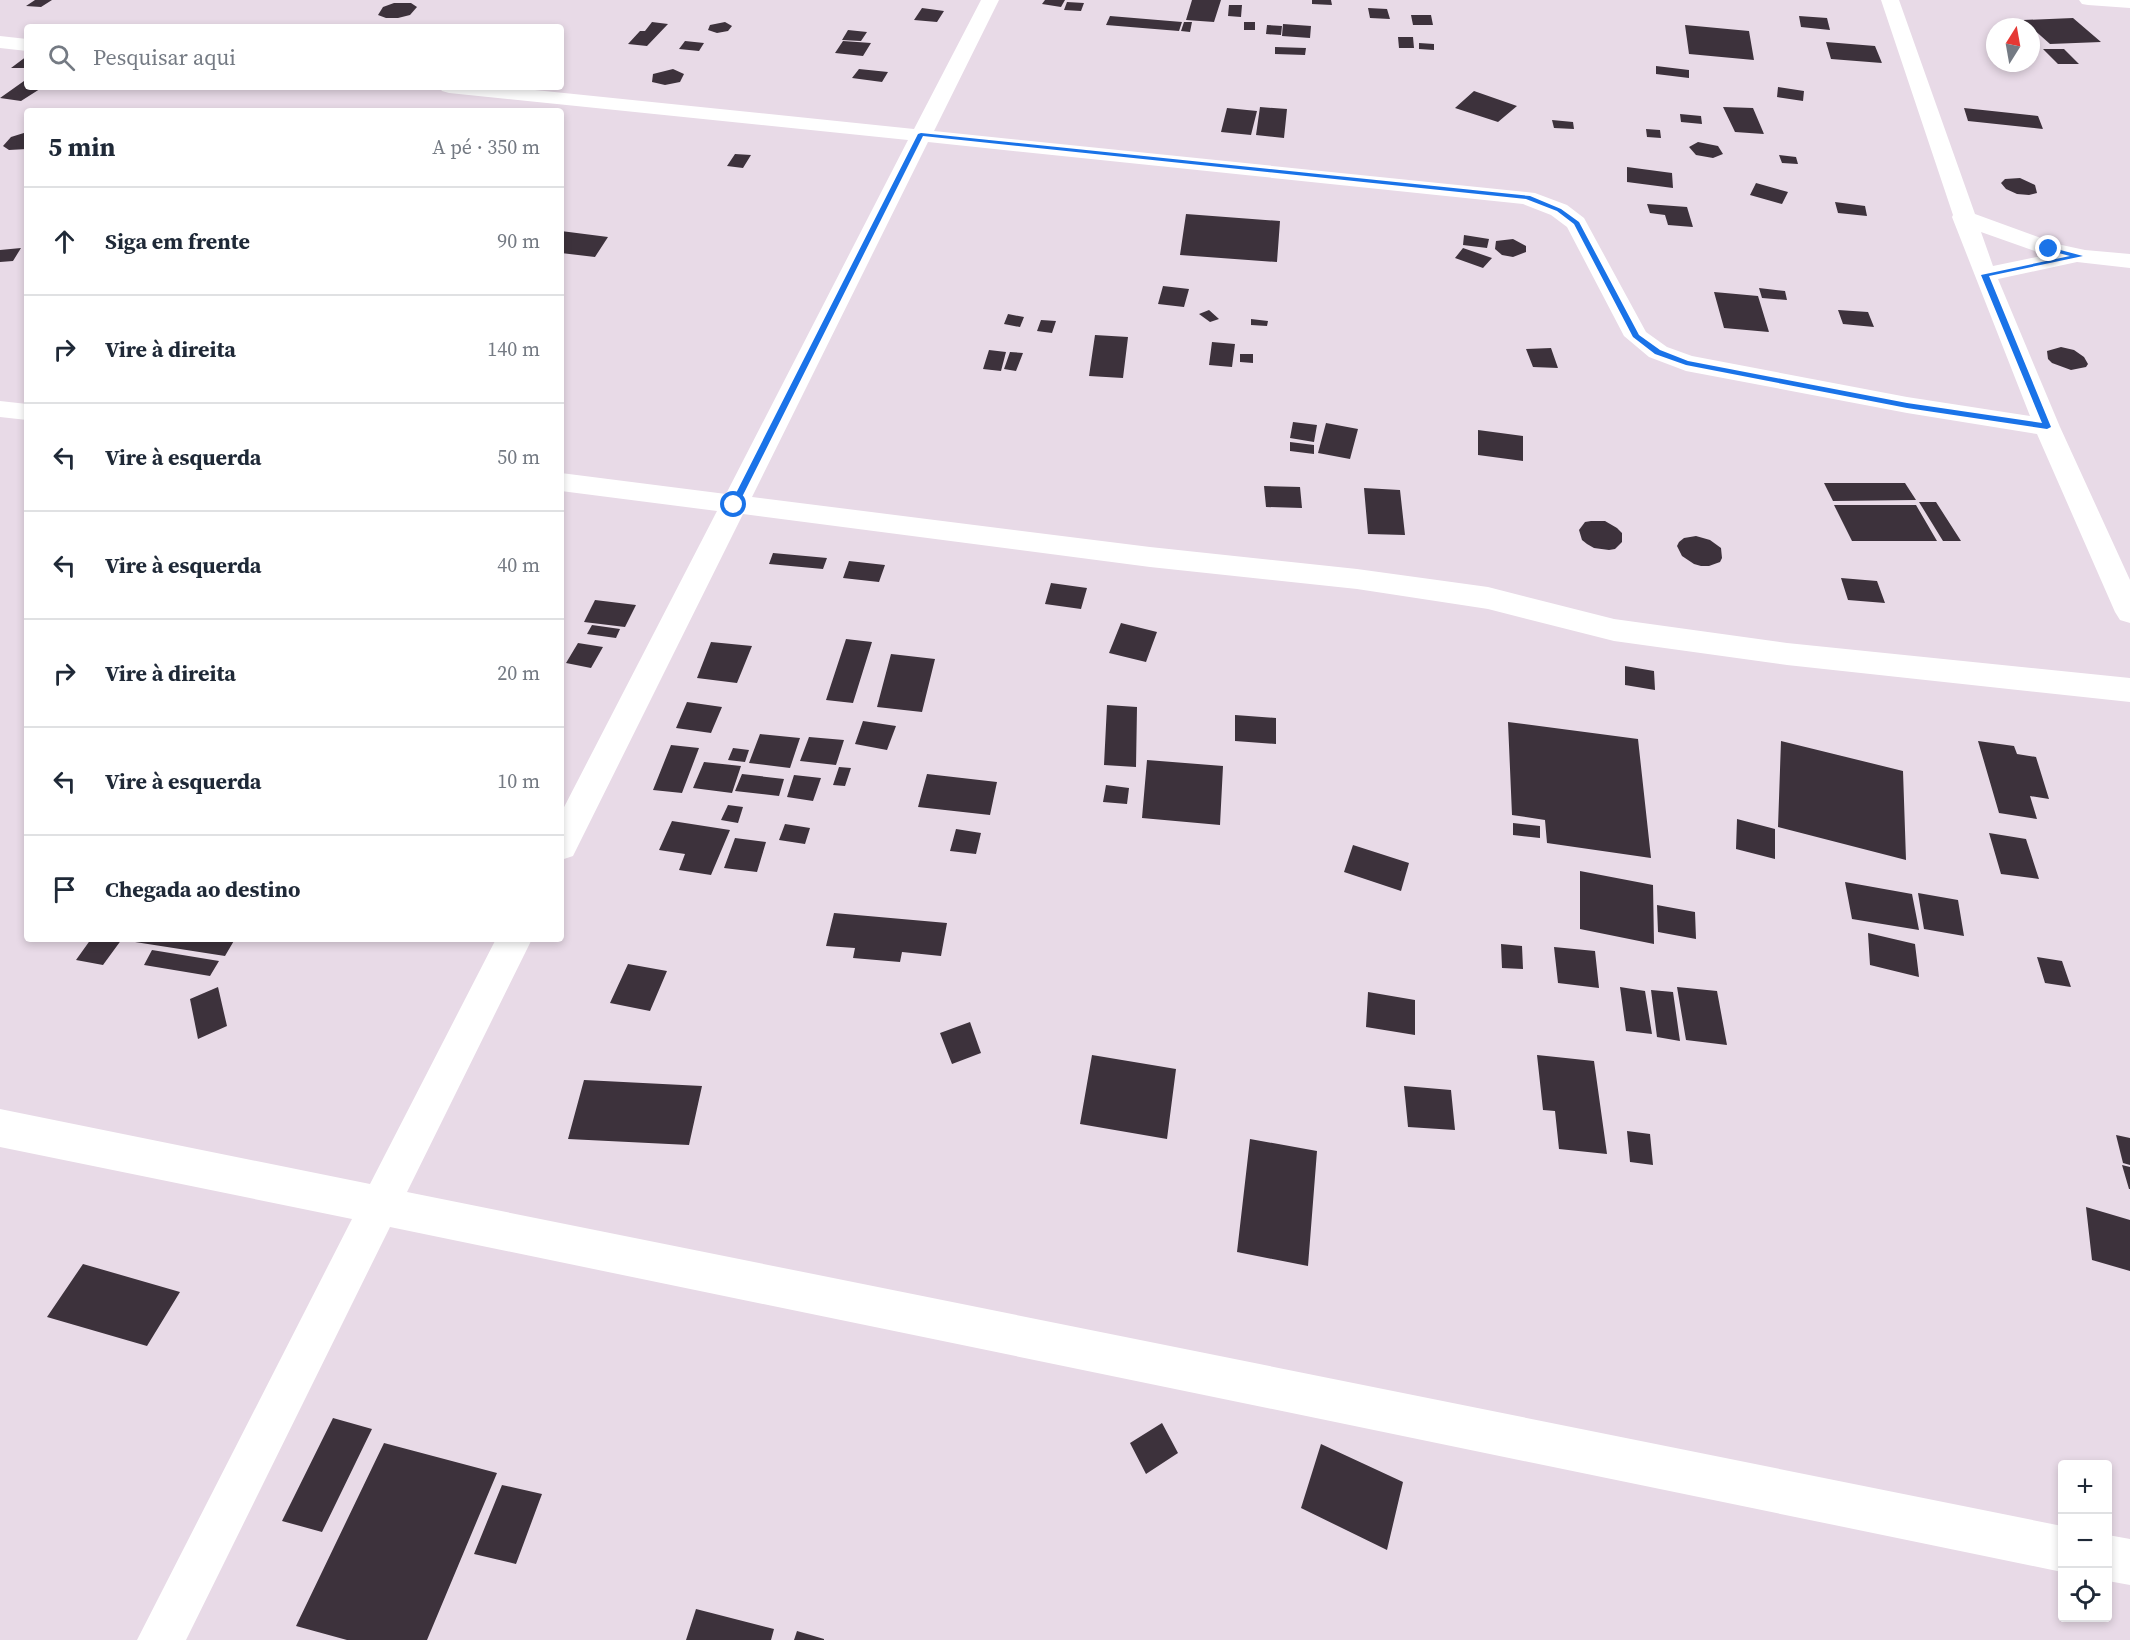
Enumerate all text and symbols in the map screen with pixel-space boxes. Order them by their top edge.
north arrow [1986,18,2040,72]
search box [24,24,564,90]
icon: search [45,41,78,74]
text: Pesquisar aqui [93,42,236,72]
text: 5 min [48,129,115,165]
text: A pé · 350 m [432,133,540,161]
icon: ahead [48,225,81,258]
text: Siga em frente [105,226,250,256]
text: 90 m [497,227,540,255]
route end [2035,235,2061,261]
icon: right [48,333,81,366]
text: Vire à direita [105,334,236,364]
text: 140 m [487,335,540,363]
icon: left [48,441,81,474]
text: Vire à esquerda [105,442,261,472]
text: 50 m [497,443,540,471]
route start [720,491,746,517]
icon: left [48,549,81,582]
text: Vire à esquerda [105,550,261,580]
text: 40 m [497,551,540,579]
icon: right [48,657,81,690]
text: Vire à direita [105,658,236,688]
text: 20 m [497,659,540,687]
icon: left [48,765,81,798]
text: Vire à esquerda [105,766,261,796]
text: 10 m [497,767,540,795]
icon: arrive [48,873,81,906]
text: Chegada ao destino [105,874,300,904]
map controls [2058,1460,2112,1622]
button: + [2058,1460,2112,1514]
button: − [2058,1514,2112,1568]
button: locate [2058,1568,2112,1622]

